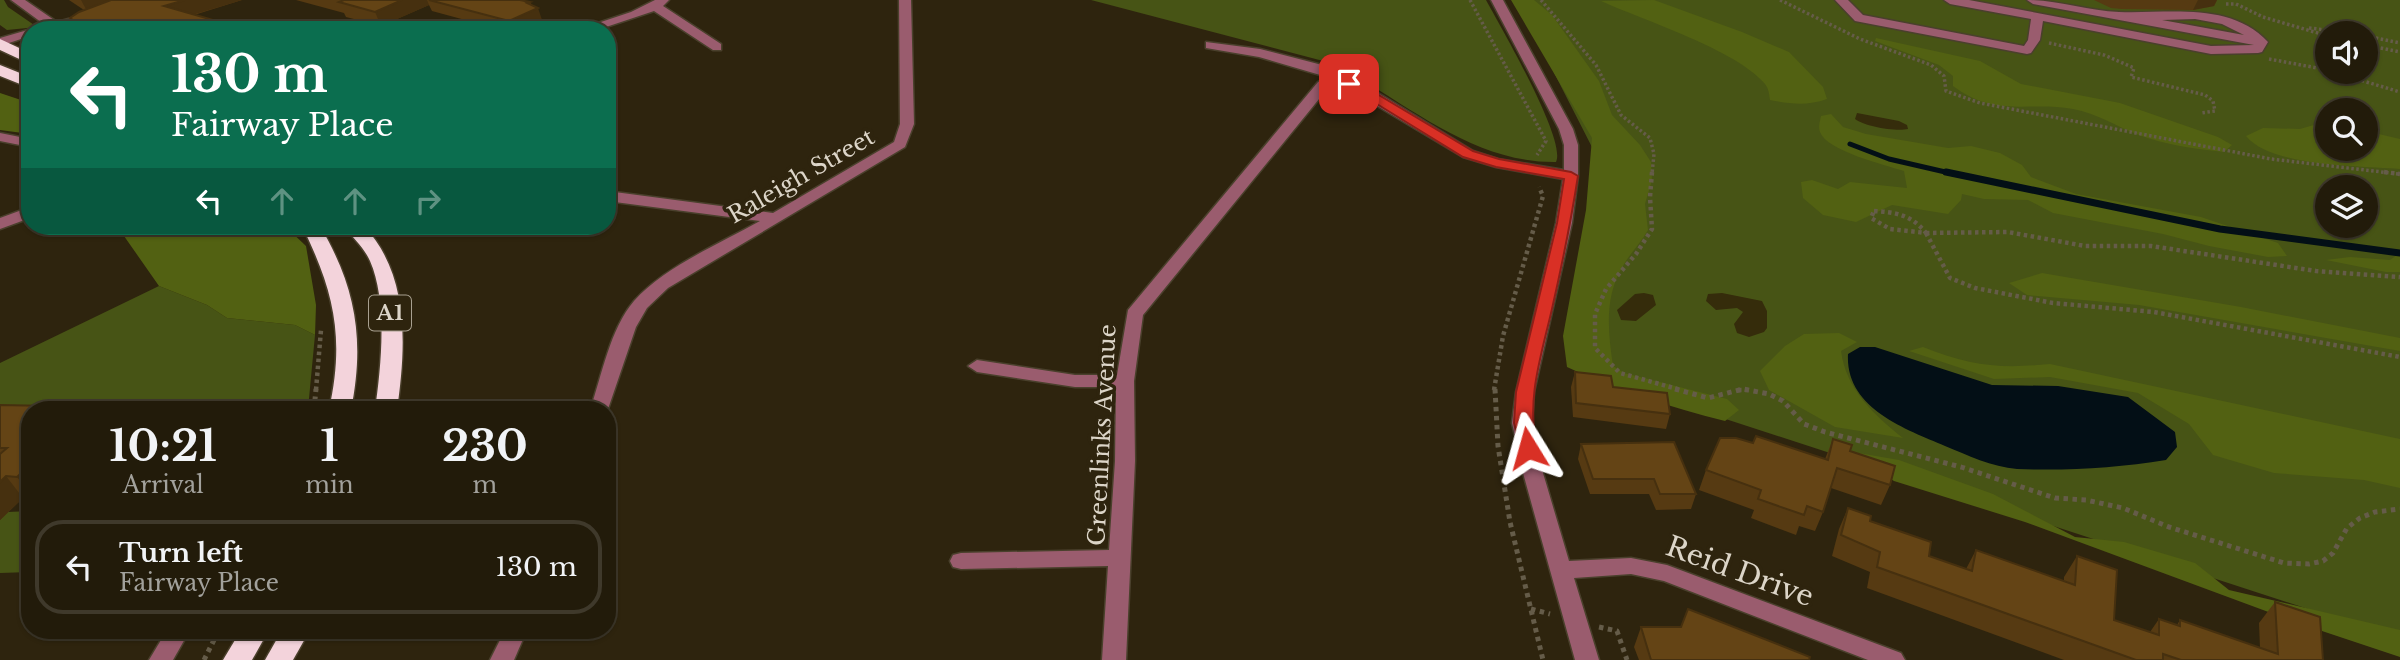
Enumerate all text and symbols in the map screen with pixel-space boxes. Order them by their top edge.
map controls [2315,21,2378,238]
button: sound [2315,21,2378,84]
text: 130 m [171,44,328,105]
icon: left [56,49,147,140]
pin [1319,54,1379,114]
icon: arrive [1330,65,1368,103]
button: search [2315,98,2378,161]
text: Fairway Place [171,105,393,145]
street label: Raleigh Street [723,123,880,229]
button: layers [2315,175,2378,238]
icon: left [190,182,228,220]
icon: ahead [263,182,301,220]
icon: ahead [336,182,374,220]
icon: right [409,182,447,220]
road number: A1 [369,296,411,330]
street label: Greenlinks Avenue [1082,323,1122,547]
position arrow [1491,411,1565,485]
text: 10:21 [109,420,217,472]
text: 1 [320,420,339,472]
text: 230 [442,420,528,472]
text: Arrival [122,471,204,499]
text: min [305,471,354,499]
text: m [472,471,497,499]
street label: Reid Drive [1661,529,1818,614]
text: Turn left [119,537,243,569]
icon: left [60,548,98,586]
text: 130 m [495,551,577,583]
text: Fairway Place [119,569,279,597]

